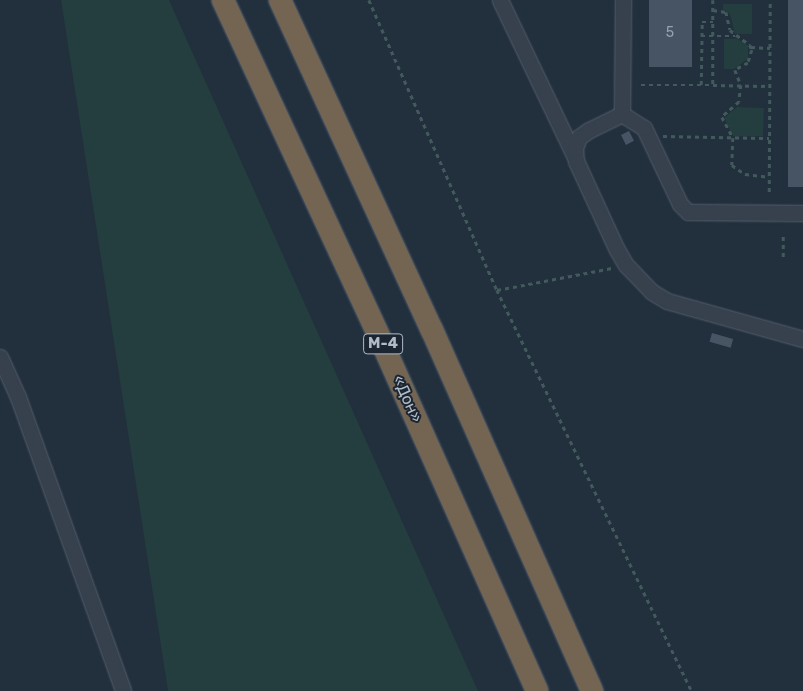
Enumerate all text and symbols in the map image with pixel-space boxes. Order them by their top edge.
house number: 5 [666,25,674,41]
road number: М-4 [363,332,403,356]
street label: «Дон» [388,372,426,426]

